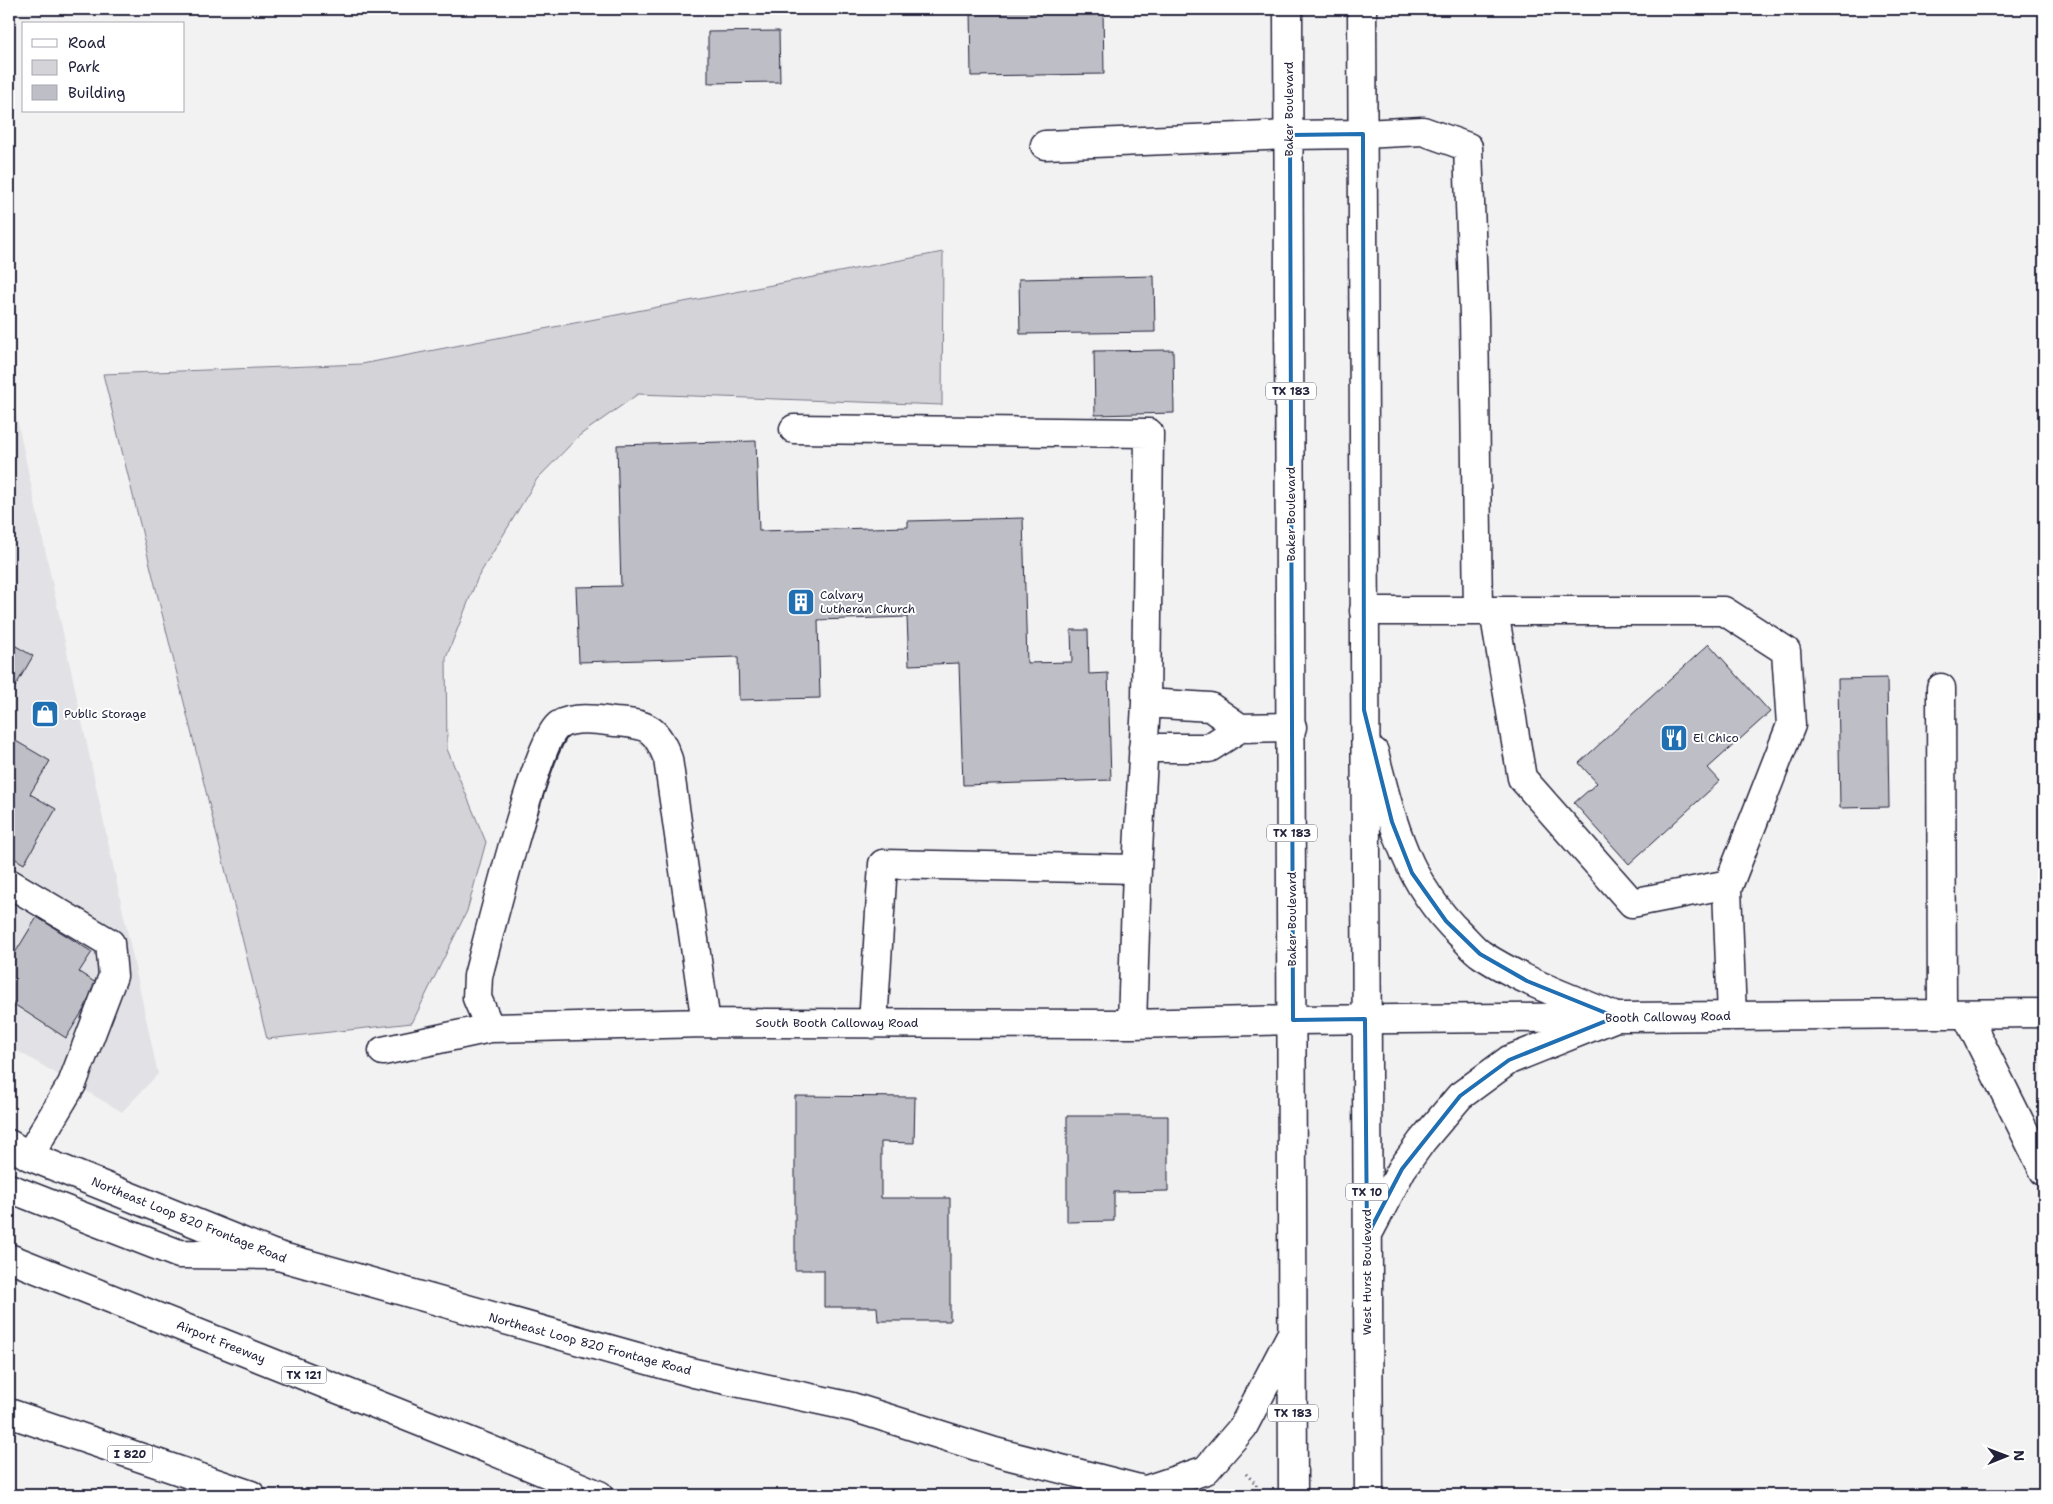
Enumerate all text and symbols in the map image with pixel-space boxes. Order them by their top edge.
legend [22,22,185,112]
text: Road [68,33,106,53]
text: Park [68,57,100,77]
street label: Baker Boulevard [1281,61,1297,156]
text: Building [68,83,125,103]
road number: TX 183 [1266,382,1316,400]
street label: Baker Boulevard [1283,466,1299,561]
building icon: Calvary Lutheran Church [786,587,816,617]
place label: Calvary Lutheran Church [820,587,915,617]
shop icon: Public Storage [30,699,60,729]
place label: Public Storage [64,706,147,722]
restaurant icon: El Chico [1659,723,1689,753]
place label: El Chico [1693,730,1739,746]
road number: TX 183 [1267,824,1317,841]
street label: Baker Boulevard [1284,871,1300,966]
street label: Booth Calloway Road [1605,1008,1731,1026]
street label: South Booth Calloway Road [756,1015,919,1031]
street label: Northeast Loop 820 Frontage Road [89,1173,289,1267]
road number: TX 10 [1346,1184,1388,1200]
street label: West Hurst Boulevard [1359,1208,1375,1335]
street label: Northeast Loop 820 Frontage Road [487,1309,693,1379]
street label: Airport Freeway [174,1317,268,1367]
road number: TX 121 [282,1366,326,1384]
road number: TX 183 [1268,1405,1318,1422]
north arrow [1980,1432,2030,1482]
road number: I 820 [108,1446,152,1462]
text: N [2010,1450,2028,1461]

